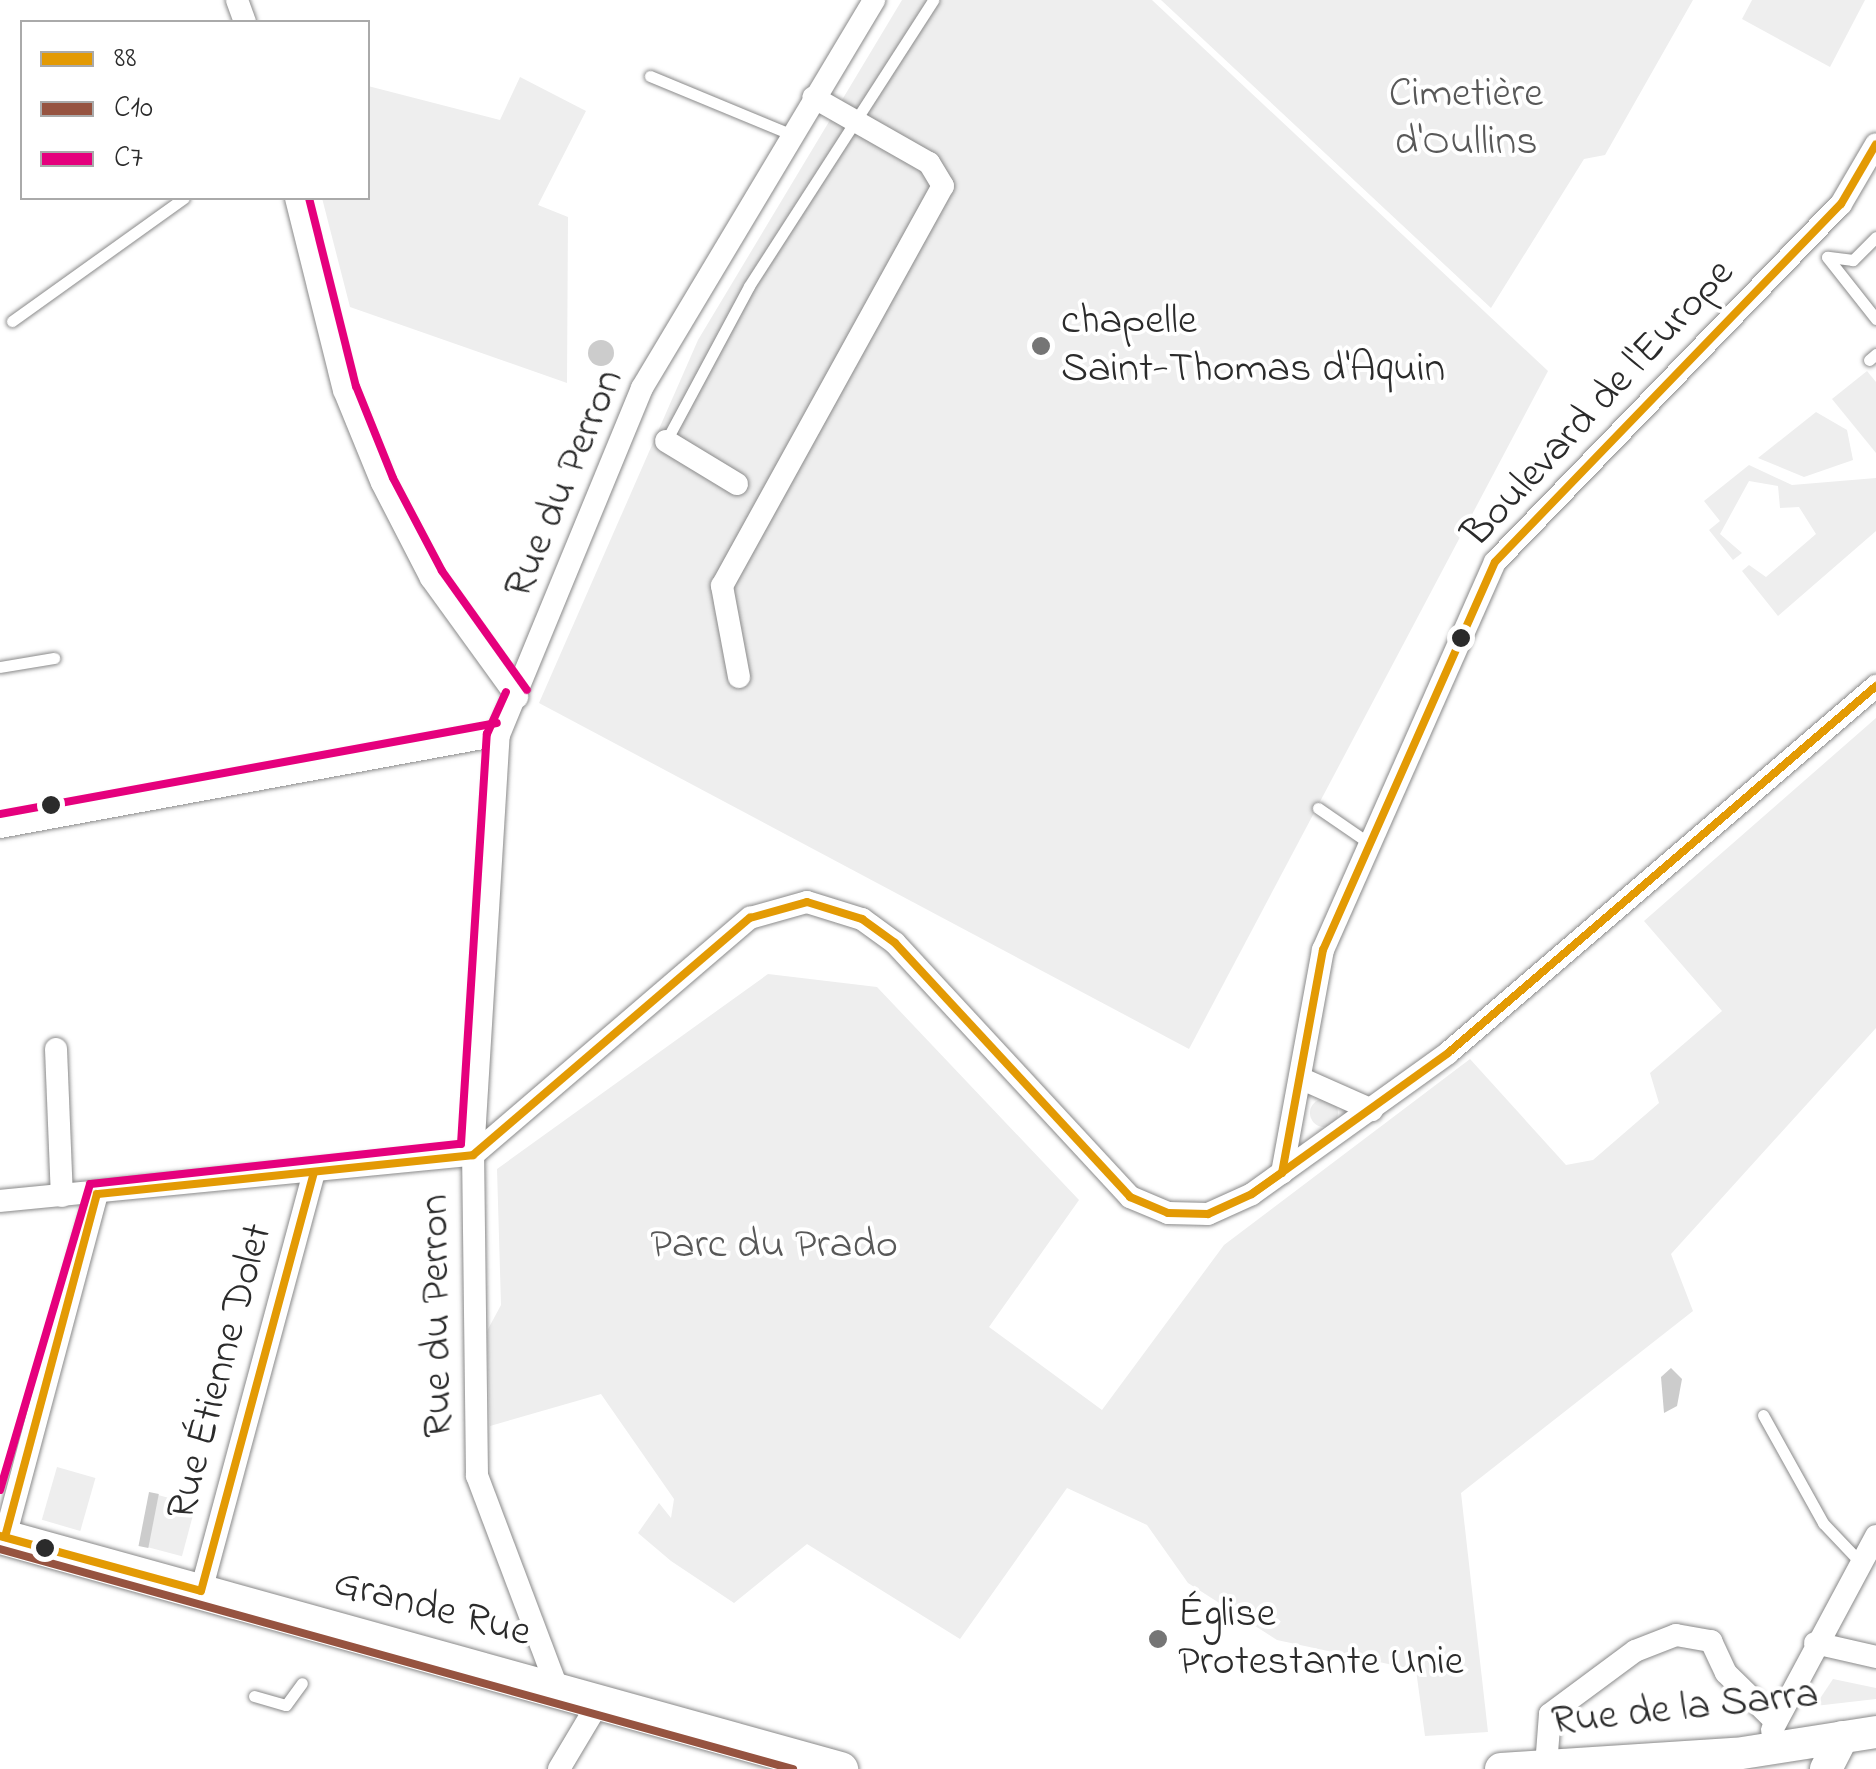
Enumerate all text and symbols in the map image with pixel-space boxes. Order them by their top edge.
legend [20,20,370,200]
text: 88 [114,37,137,81]
park label: Cimetière d'Oullins [1389,70,1543,168]
text: C10 [114,87,153,131]
text: C7 [114,137,143,181]
street label: Boulevard de l'Europe [1452,249,1746,559]
place label: chapelle Saint-Thomas d'Aquin [1061,297,1445,396]
marker: chapelle Saint-Thomas d'Aquin [1030,335,1052,357]
street label: Rue du Perron [494,362,636,606]
unlabelled marker [1451,628,1471,648]
unlabelled marker [41,795,61,815]
street label: Rue du Perron [411,1194,465,1438]
street label: Rue Étienne Dolet [157,1218,285,1526]
park label: Parc du Prado [650,1221,898,1271]
unlabelled marker [35,1538,55,1558]
street label: Grande Rue [328,1559,536,1659]
place label: Église Protestante Unie [1178,1590,1464,1688]
marker: Église Protestante Unie [1147,1628,1169,1650]
street label: Rue de la Sarra [1549,1670,1821,1748]

